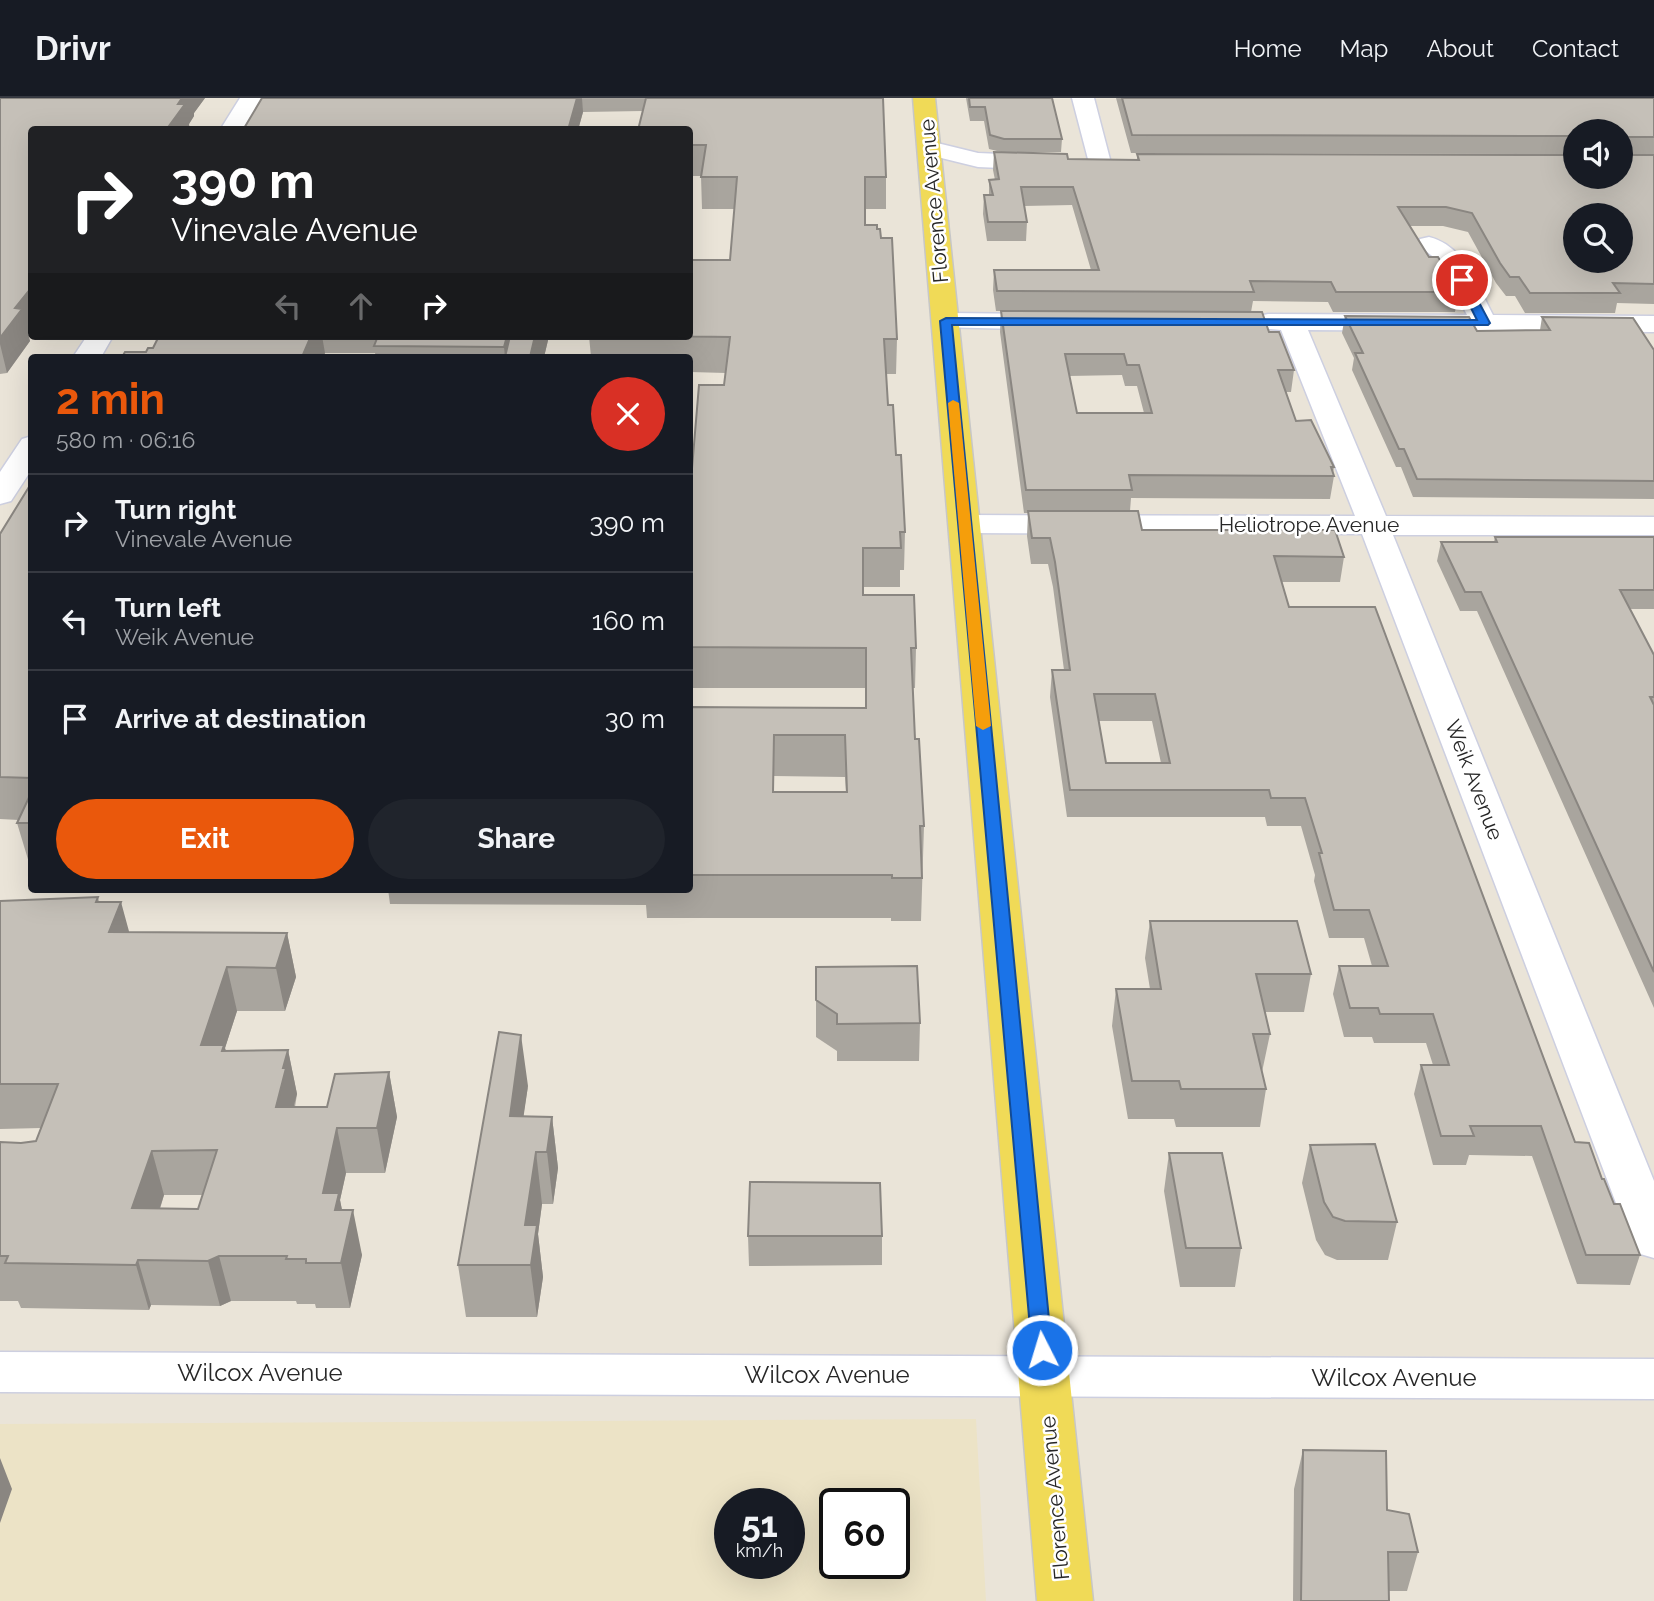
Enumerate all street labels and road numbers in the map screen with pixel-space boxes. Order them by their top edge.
street label: Florence Avenue [914,118,953,284]
street label: Heliotrope Avenue [1219,512,1399,537]
street label: Weik Avenue [1440,716,1509,844]
street label: Wilcox Avenue [177,1358,343,1387]
street label: Wilcox Avenue [744,1360,910,1389]
street label: Wilcox Avenue [1311,1363,1477,1392]
street label: Florence Avenue [1035,1415,1074,1581]

